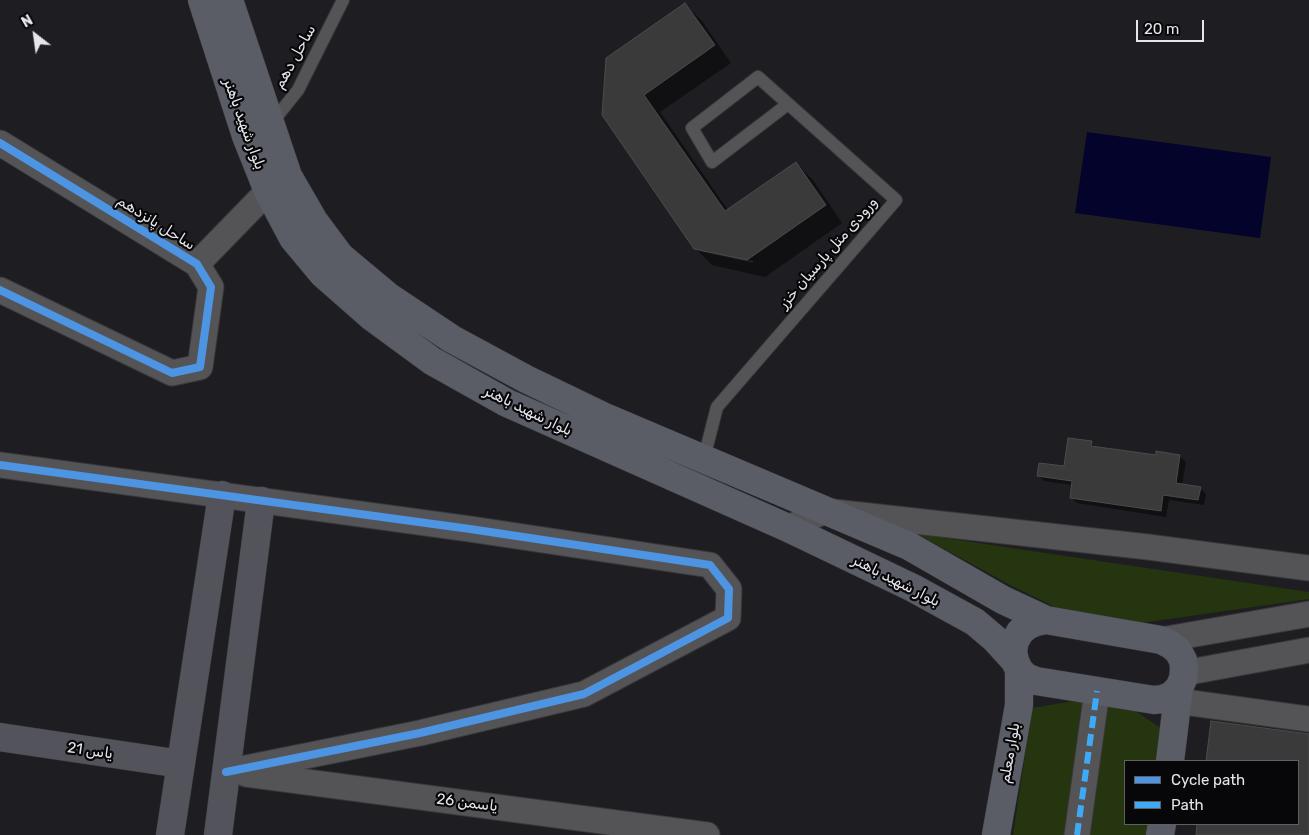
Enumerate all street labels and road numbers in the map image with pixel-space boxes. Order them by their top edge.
street label: ساحل دهم [270,22,320,92]
street label: بلوار شهید باهنر [219,76,269,172]
street label: ساحل پانزدهم [114,192,198,254]
street label: ورودی متل پارسیان خزر [775,194,881,312]
street label: بلوار شهید باهنر [481,382,575,440]
street label: بلوار شهید باهنر [849,551,943,611]
street label: بلوار معلم [996,722,1024,784]
street label: یاس 21 [66,739,114,763]
street label: یاسمن 26 [435,790,499,816]

